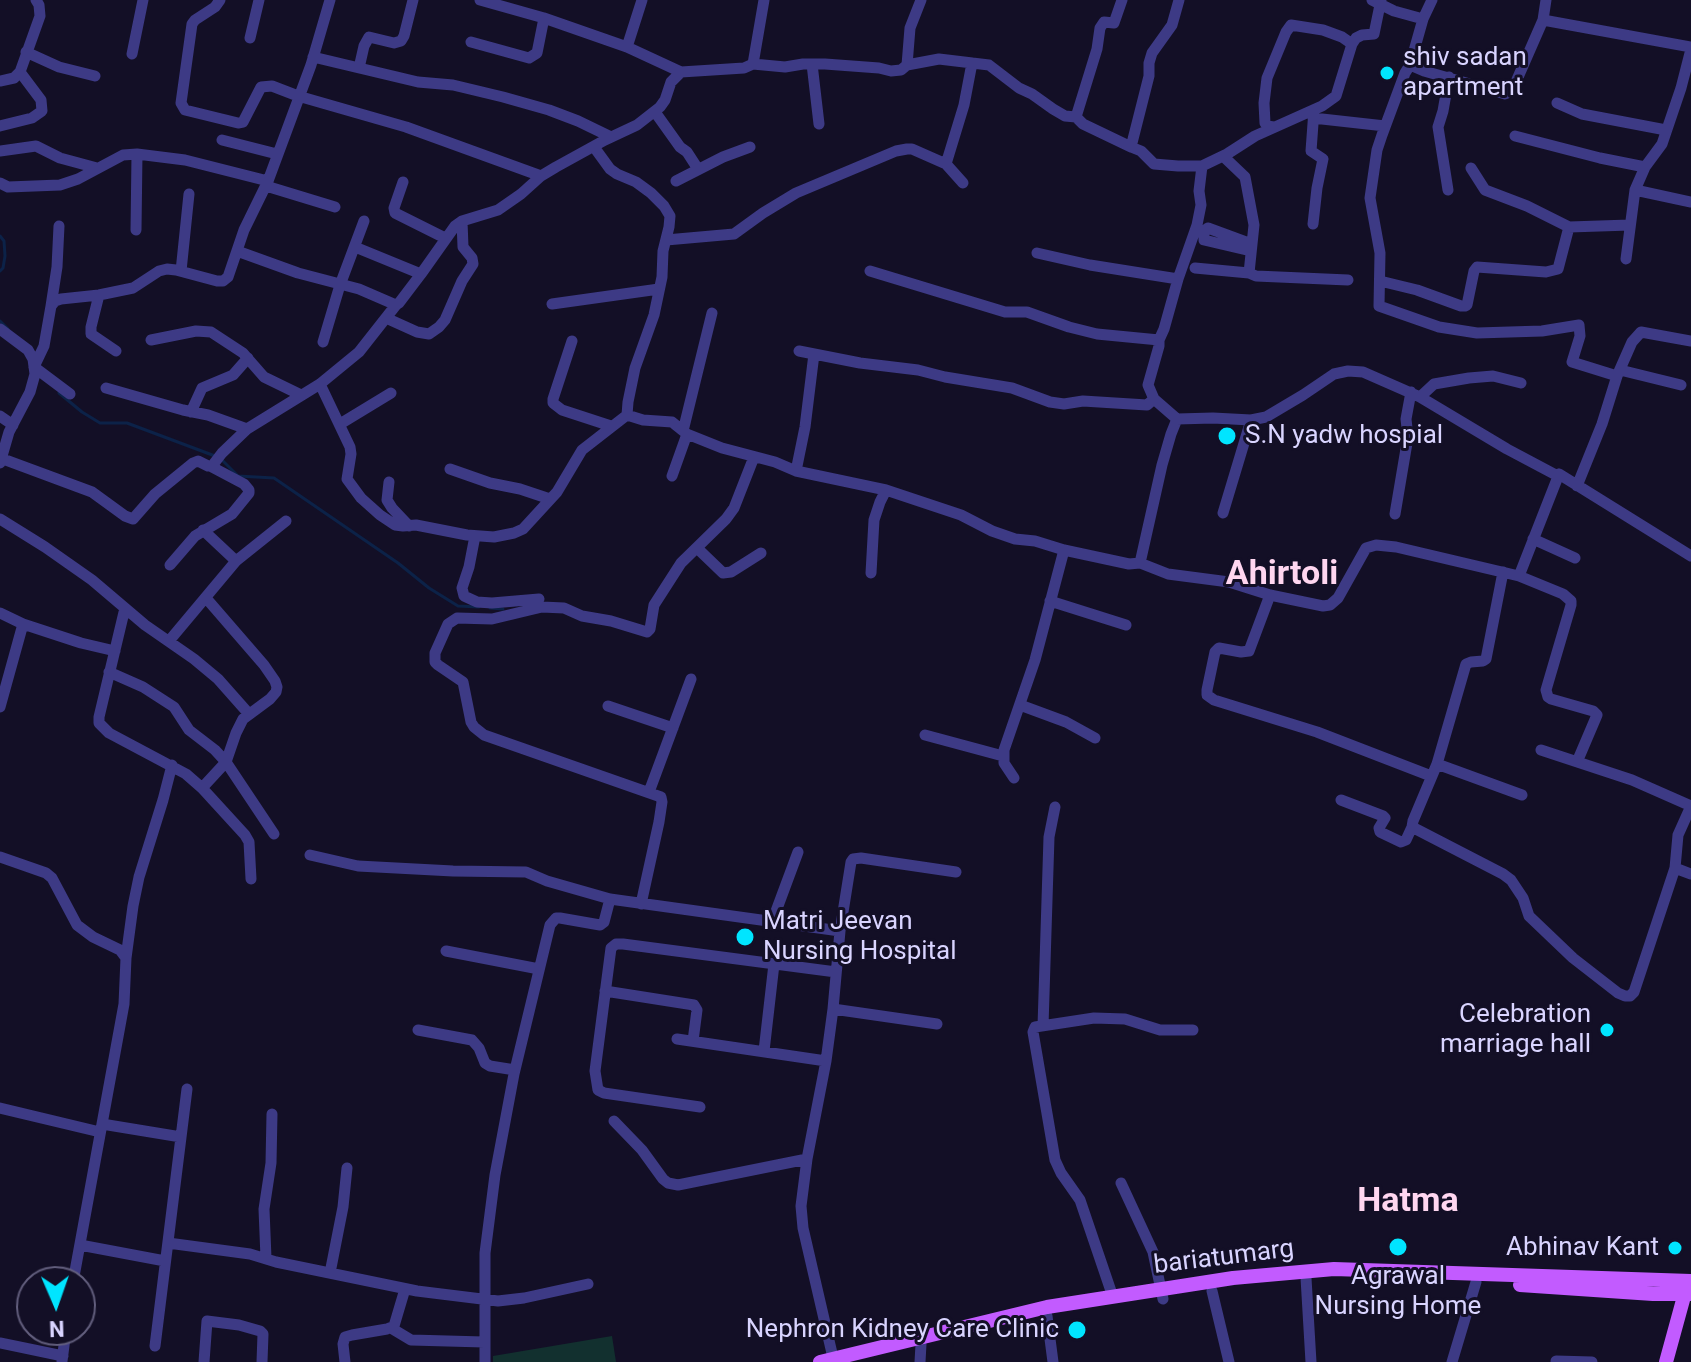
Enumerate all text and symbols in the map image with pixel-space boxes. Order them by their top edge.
place label: shiv sadan apartment [1403,42,1527,104]
marker: shiv sadan apartment [1378,64,1396,82]
place label: S.N yadw hospial [1245,420,1443,452]
marker: S.N yadw hospial [1216,425,1238,447]
district label: Ahirtoli [1226,555,1338,595]
place label: Matri Jeevan Nursing Hospital [763,906,957,968]
marker: Matri Jeevan Nursing Hospital [734,926,756,948]
place label: Celebration marriage hall [1440,999,1591,1060]
marker: Celebration marriage hall [1598,1021,1616,1039]
district label: Hatma [1357,1182,1459,1222]
place label: Abhinav Kant [1506,1232,1659,1264]
street label: bariatumarg [1152,1234,1296,1282]
marker: Agrawal Nursing Home [1387,1236,1409,1258]
marker: Abhinav Kant [1666,1239,1684,1257]
place label: Agrawal Nursing Home [1315,1261,1481,1322]
north arrow [16,1266,96,1346]
place label: Nephron Kidney Care Clinic [746,1314,1059,1346]
text: N [49,1316,65,1341]
marker: Nephron Kidney Care Clinic [1066,1319,1088,1341]

